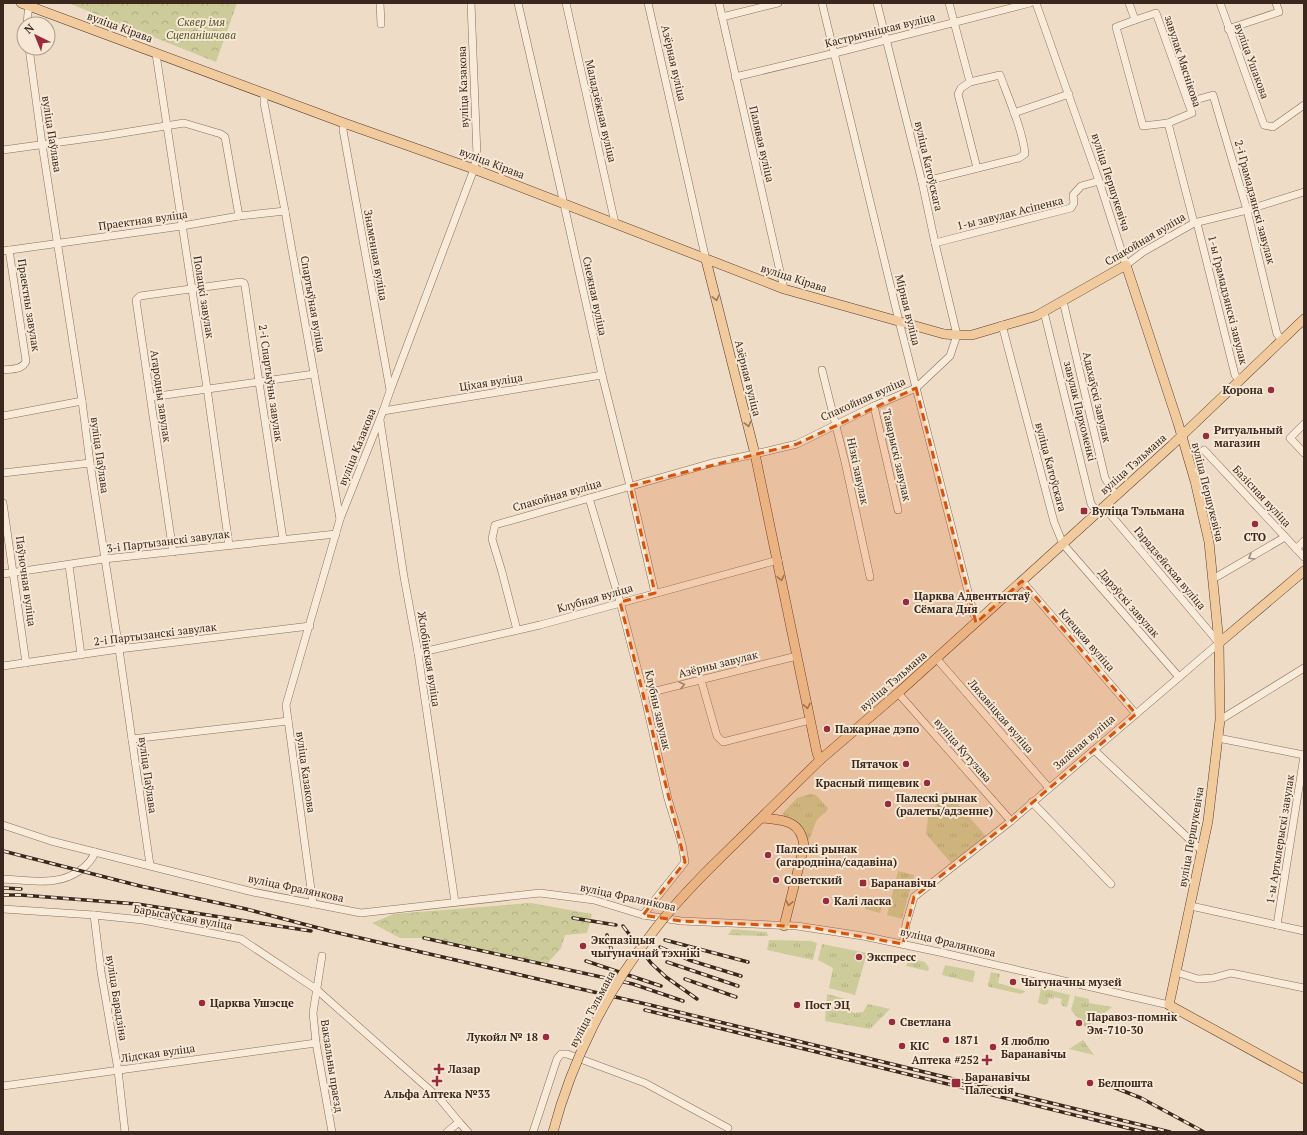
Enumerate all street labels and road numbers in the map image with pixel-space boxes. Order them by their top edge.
street label: вуліца Кірава [85,9,155,46]
street label: Кастрычніцкая вуліца [823,9,937,50]
street label: завулак Мяснікова [1162,13,1205,109]
street label: вуліца Ушакова [1232,21,1272,101]
street label: Азёрная вуліца [658,23,690,103]
street label: вуліца Казакова [455,45,471,128]
street label: Маладзёжная вуліца [582,58,620,164]
street label: вуліца Паўлава [39,95,65,174]
street label: Палявая вуліца [746,105,778,184]
street label: вуліца Катоўскага [912,120,946,213]
street label: вуліца Першукевіча [1089,131,1134,233]
street label: 2-і Грамадзянскі завулак [1232,138,1278,266]
street label: вуліца Кірава [457,144,527,182]
street label: 1-ы завулак Асіпенка [955,193,1065,233]
street label: Праектная вуліца [97,207,189,233]
street label: Знаменная вуліца [361,208,391,302]
street label: Спакойная вуліца [1102,209,1188,269]
street label: 1-ы Грамадзянскі завулак [1205,234,1251,366]
street label: Спартыўная вуліца [298,254,328,354]
street label: Полацкі завулак [191,255,217,339]
street label: Снежная вуліца [580,255,610,337]
street label: Праектны завулак [15,258,43,352]
street label: вуліца Кірава [759,261,829,295]
street label: Мірная вуліца [892,273,924,347]
street label: 2-і Спартыўны завулак [256,324,286,442]
street label: Азёрная вуліца [732,338,764,418]
street label: Агародны завулак [148,349,174,443]
street label: Адахаўскі завулак [1080,350,1114,444]
street label: завулак Пархоменкі [1061,359,1099,463]
street label: Ціхая вуліца [458,370,524,394]
street label: Спакойная вуліца [818,374,908,424]
street label: вуліца Казакова [335,406,379,488]
street label: Таварыскі завулак [880,408,914,503]
street label: вуліца Паўлава [88,416,112,495]
street label: вуліца Катоўскага [1032,421,1070,514]
street label: вуліца Тэльмана [1097,430,1169,497]
street label: Нізкі завулак [844,436,872,506]
street label: вуліца Першукевіча [1189,441,1227,544]
street label: Базісная вуліца [1230,462,1294,530]
street label: Спакойная вуліца [511,476,603,514]
street label: Гарадзейская вуліца [1131,524,1209,613]
street label: 3-і Партызанскі завулак [106,527,230,555]
street label: Паўночная вуліца [13,535,39,628]
street label: Дарэўскі завулак [1095,566,1163,640]
street label: Клубная вуліца [556,580,635,615]
street label: Клецкая вуліца [1056,606,1118,674]
street label: Жлобінская вуліца [415,610,444,708]
street label: 2-і Партызанскі завулак [93,620,217,648]
street label: Азёрны завулак [677,647,759,681]
street label: вуліца Тэльмана [857,648,930,714]
street label: Клубны завулак [642,669,674,751]
street label: Ляхавіцкая вуліца [965,676,1037,756]
street label: Зялёная вуліца [1050,711,1118,773]
street label: вуліца Кутузава [931,715,995,785]
street label: вуліца Казакова [293,730,319,814]
street label: вуліца Паўлава [136,736,160,815]
street label: 1-ы Артылерыскі завулак [1263,773,1297,905]
street label: вуліца Першукевіча [1175,785,1207,888]
street label: вуліца Фралянкова [247,871,346,905]
street label: вуліца Фралянкова [579,880,678,914]
street label: Барысаўская вуліца [132,901,234,933]
street label: вуліца Фралянкова [899,924,998,960]
street label: вуліца Барадзіна [103,954,131,1042]
street label: вуліца Тэльмана [566,968,618,1050]
street label: Вакзальны праезд [318,1019,346,1113]
street label: Лідская вуліца [119,1041,196,1065]

